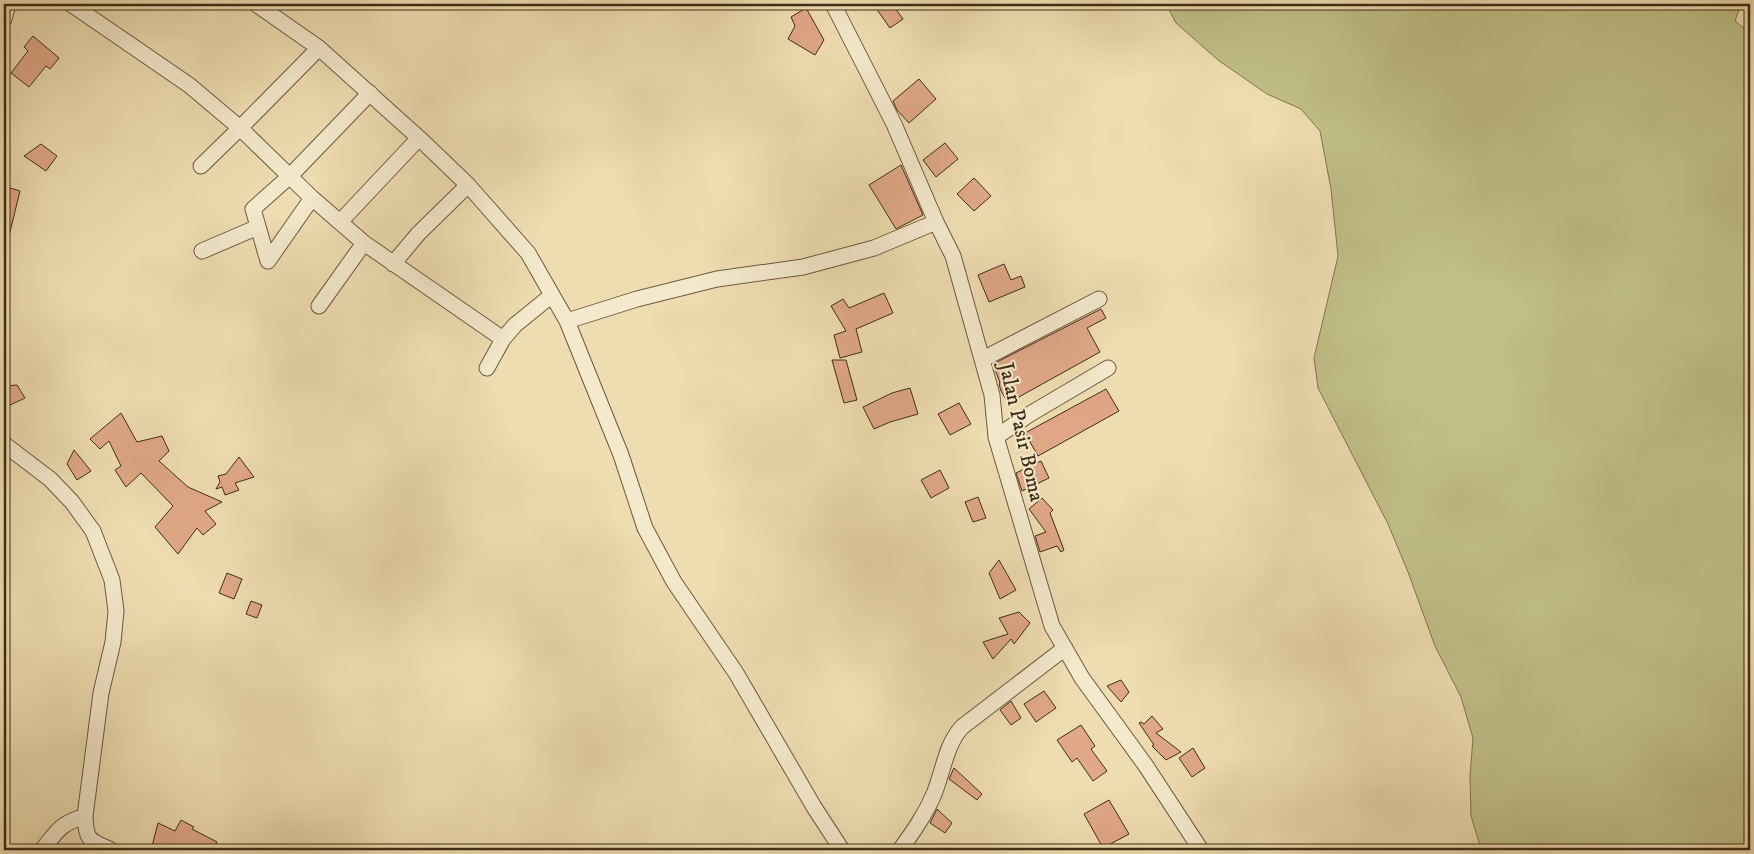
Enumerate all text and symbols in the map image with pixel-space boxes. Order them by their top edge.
street label: Jalan Pasir Boma [992,358,1050,504]

